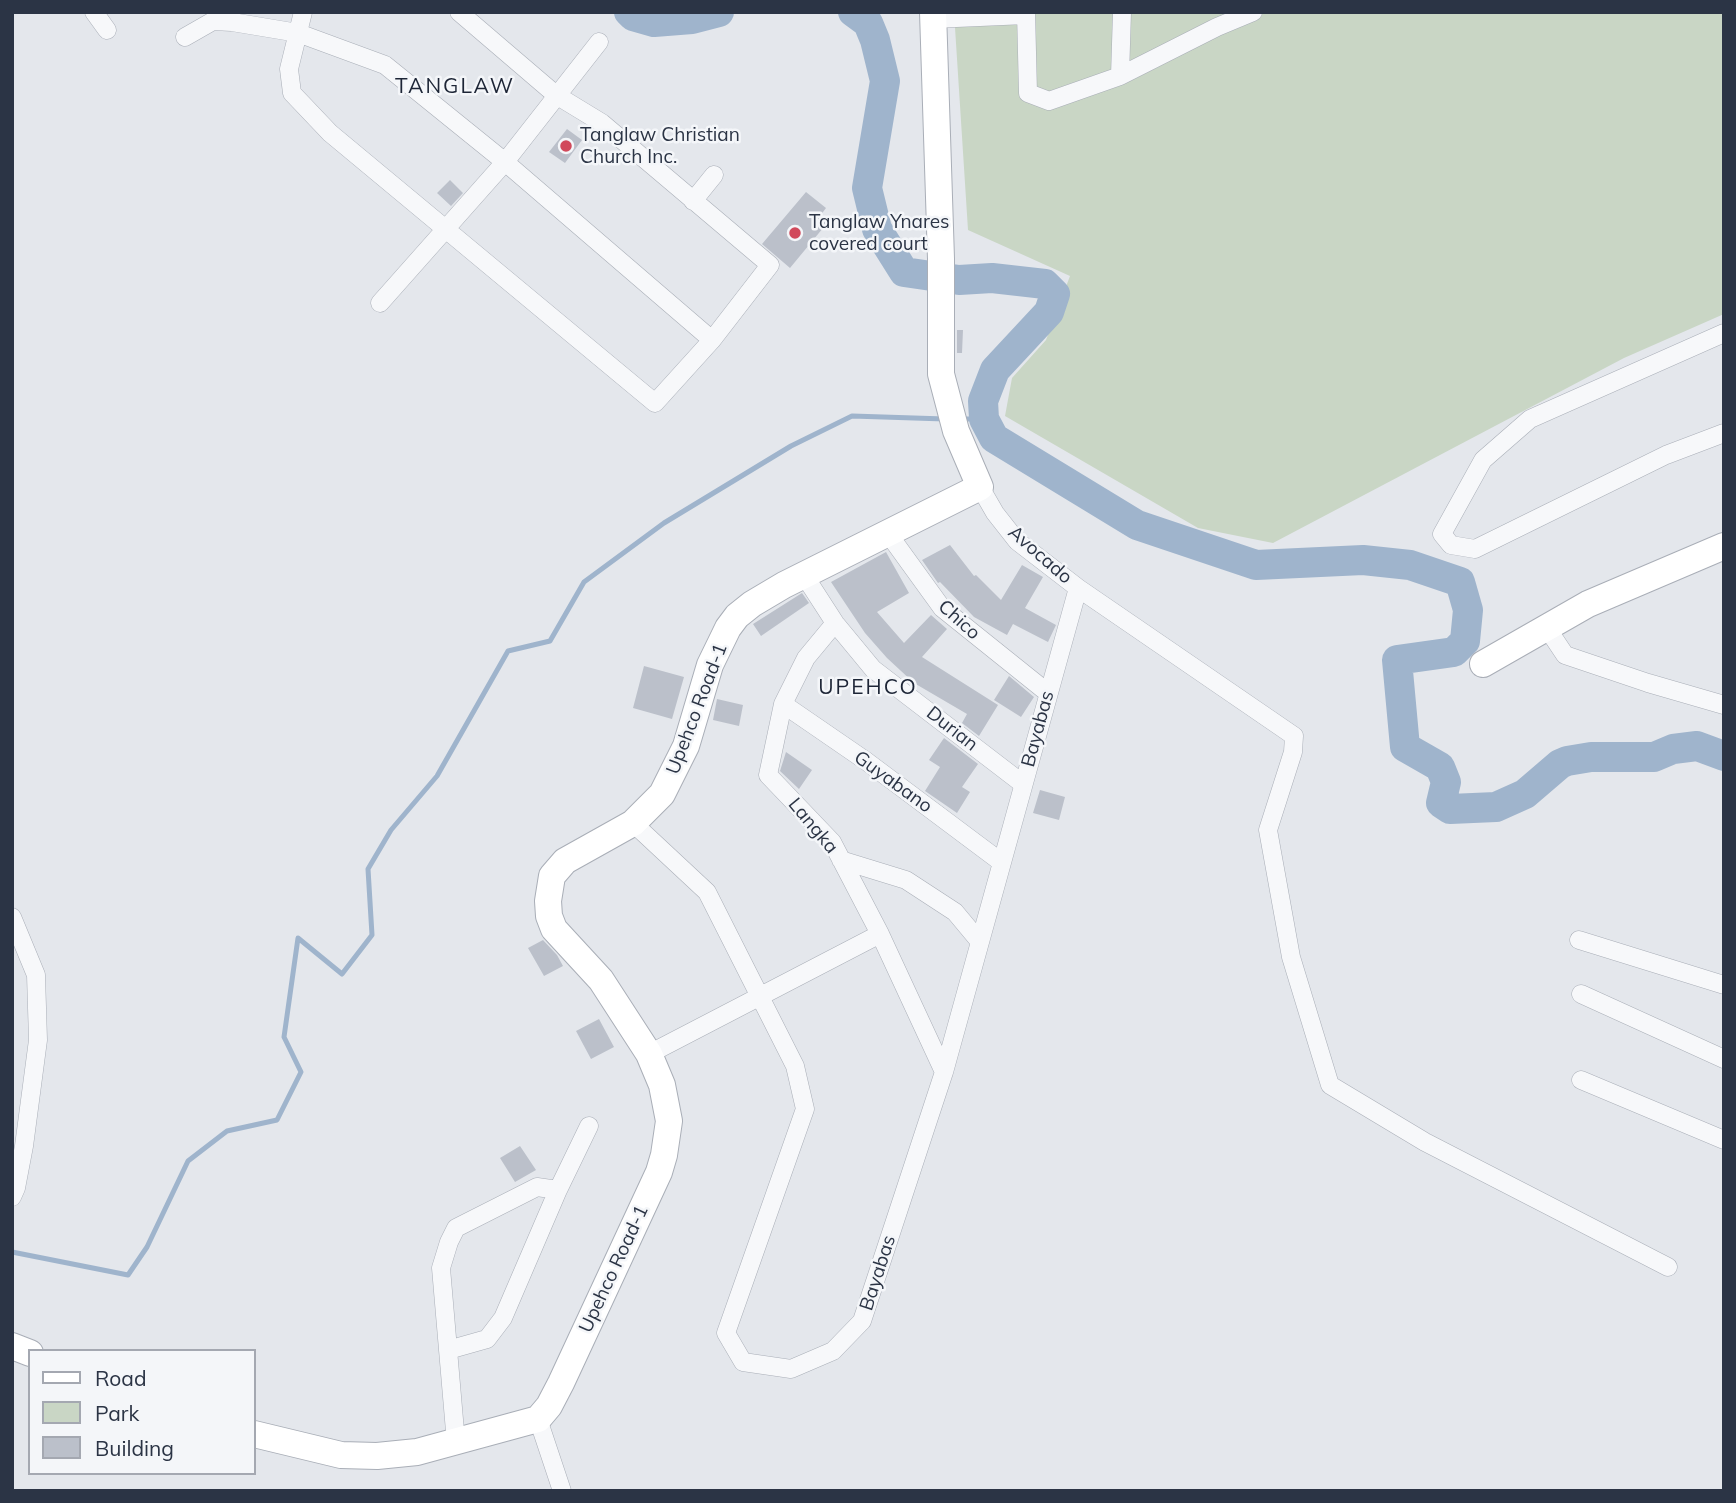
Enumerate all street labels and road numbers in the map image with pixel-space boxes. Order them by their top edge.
street label: Avocado [1003,521,1077,589]
street label: Chico [933,595,985,645]
street label: Upehco Road-1 [662,641,732,777]
street label: Bayabas [1017,689,1059,769]
street label: Durian [922,702,982,756]
street label: Guyabano [850,746,936,818]
street label: Langka [783,794,843,858]
street label: Upehco Road-1 [575,1202,653,1336]
street label: Bayabas [855,1233,901,1313]

